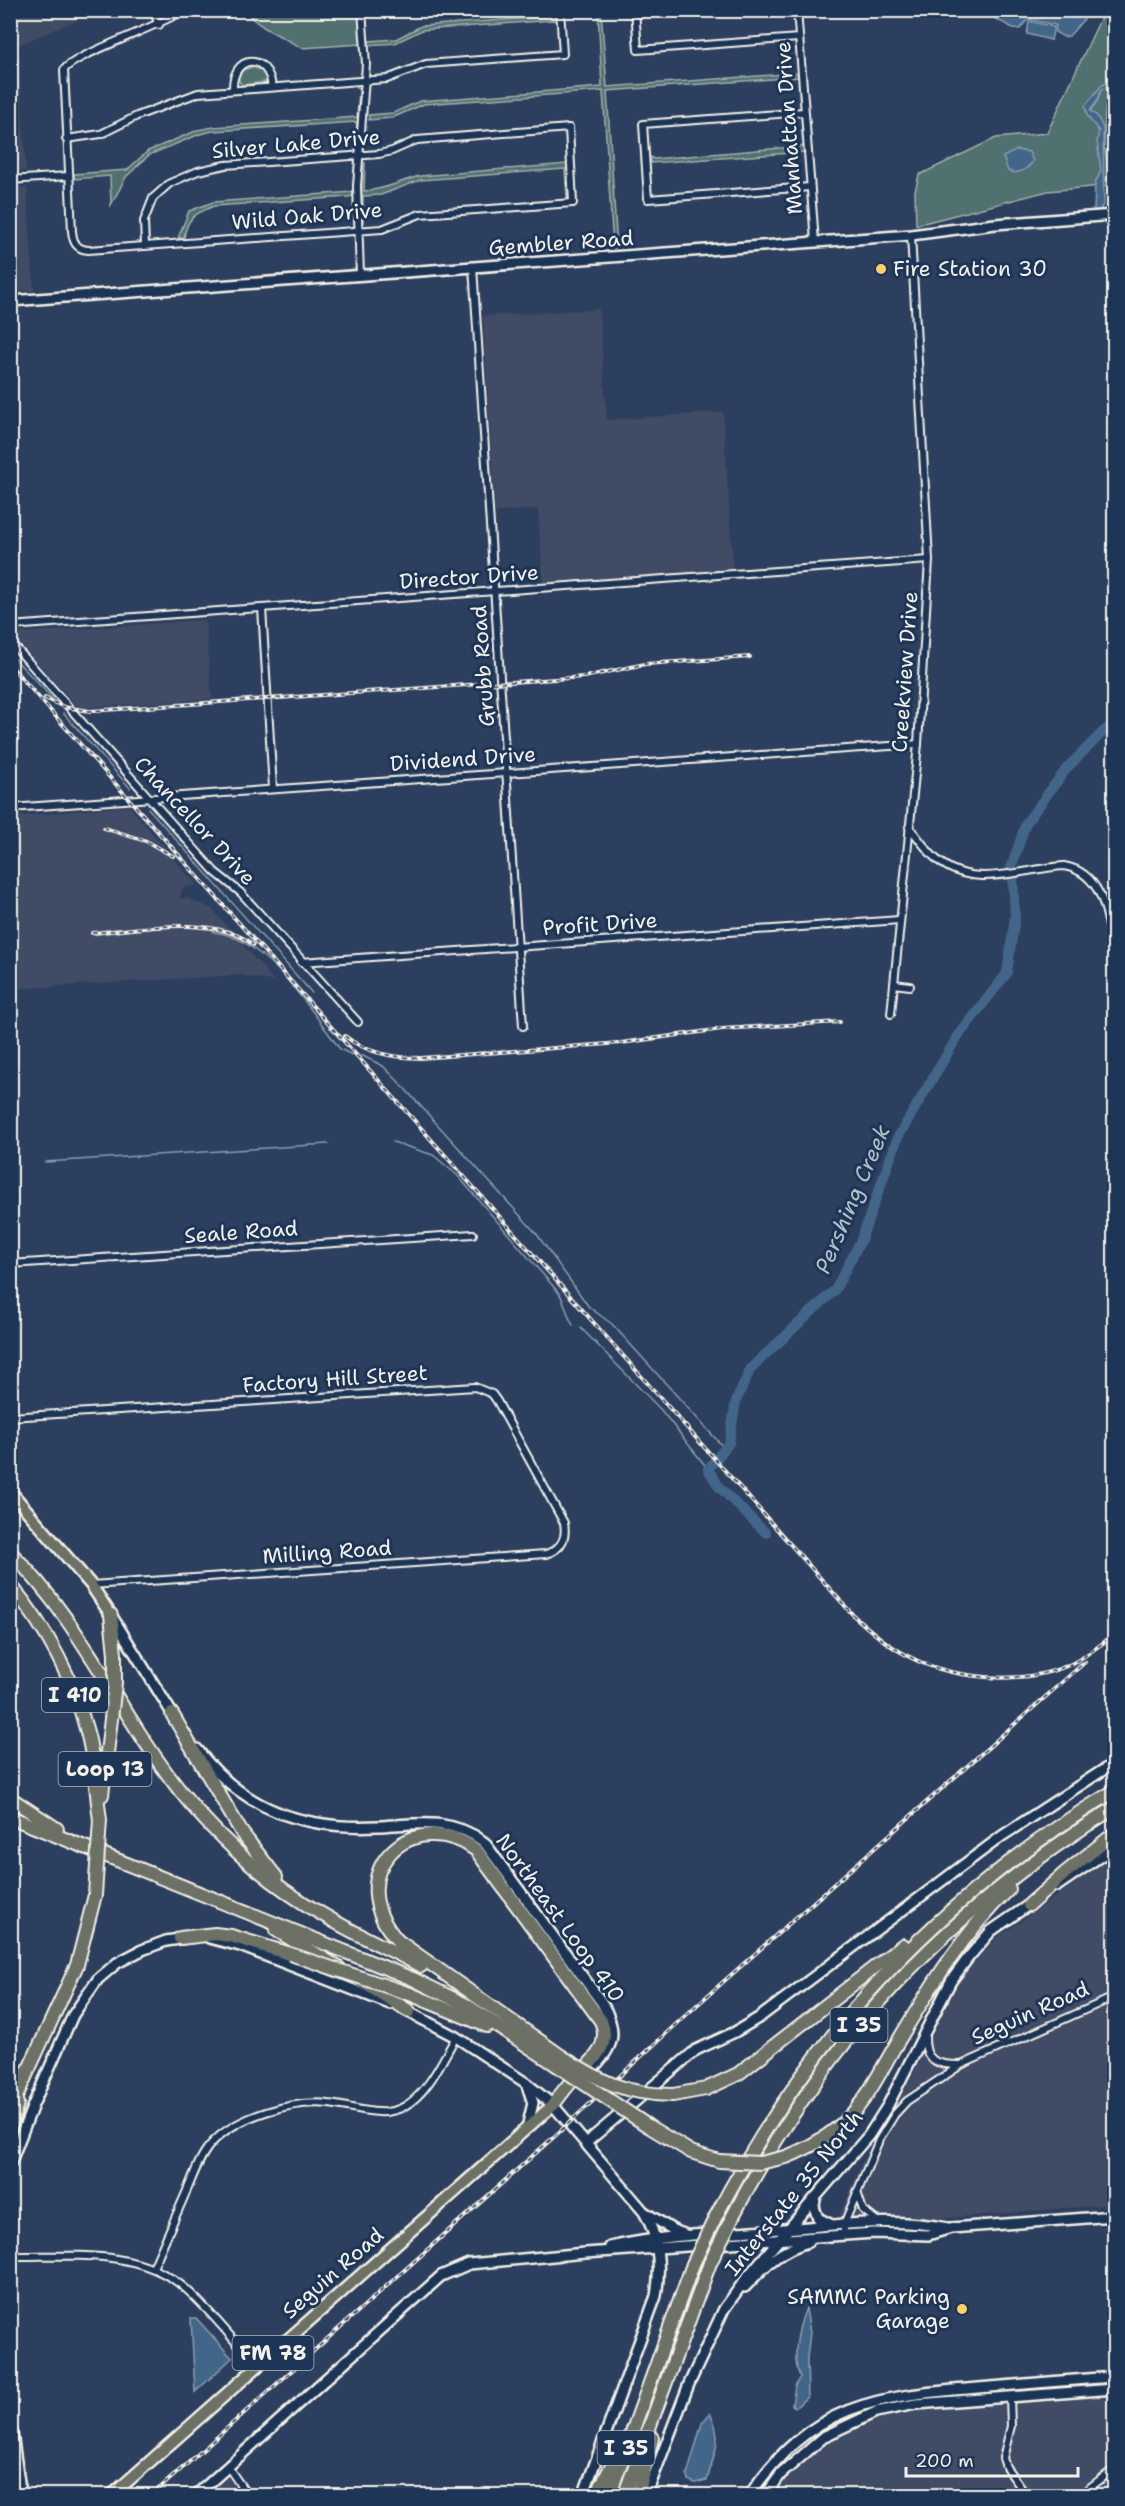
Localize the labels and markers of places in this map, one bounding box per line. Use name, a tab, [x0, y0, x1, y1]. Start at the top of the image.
place label: Fire Station 30	[893, 255, 1047, 283]
marker: Fire Station 30	[874, 262, 888, 276]
place label: SAMMC Parking Garage	[787, 2283, 950, 2335]
marker: SAMMC Parking Garage	[955, 2302, 969, 2316]

